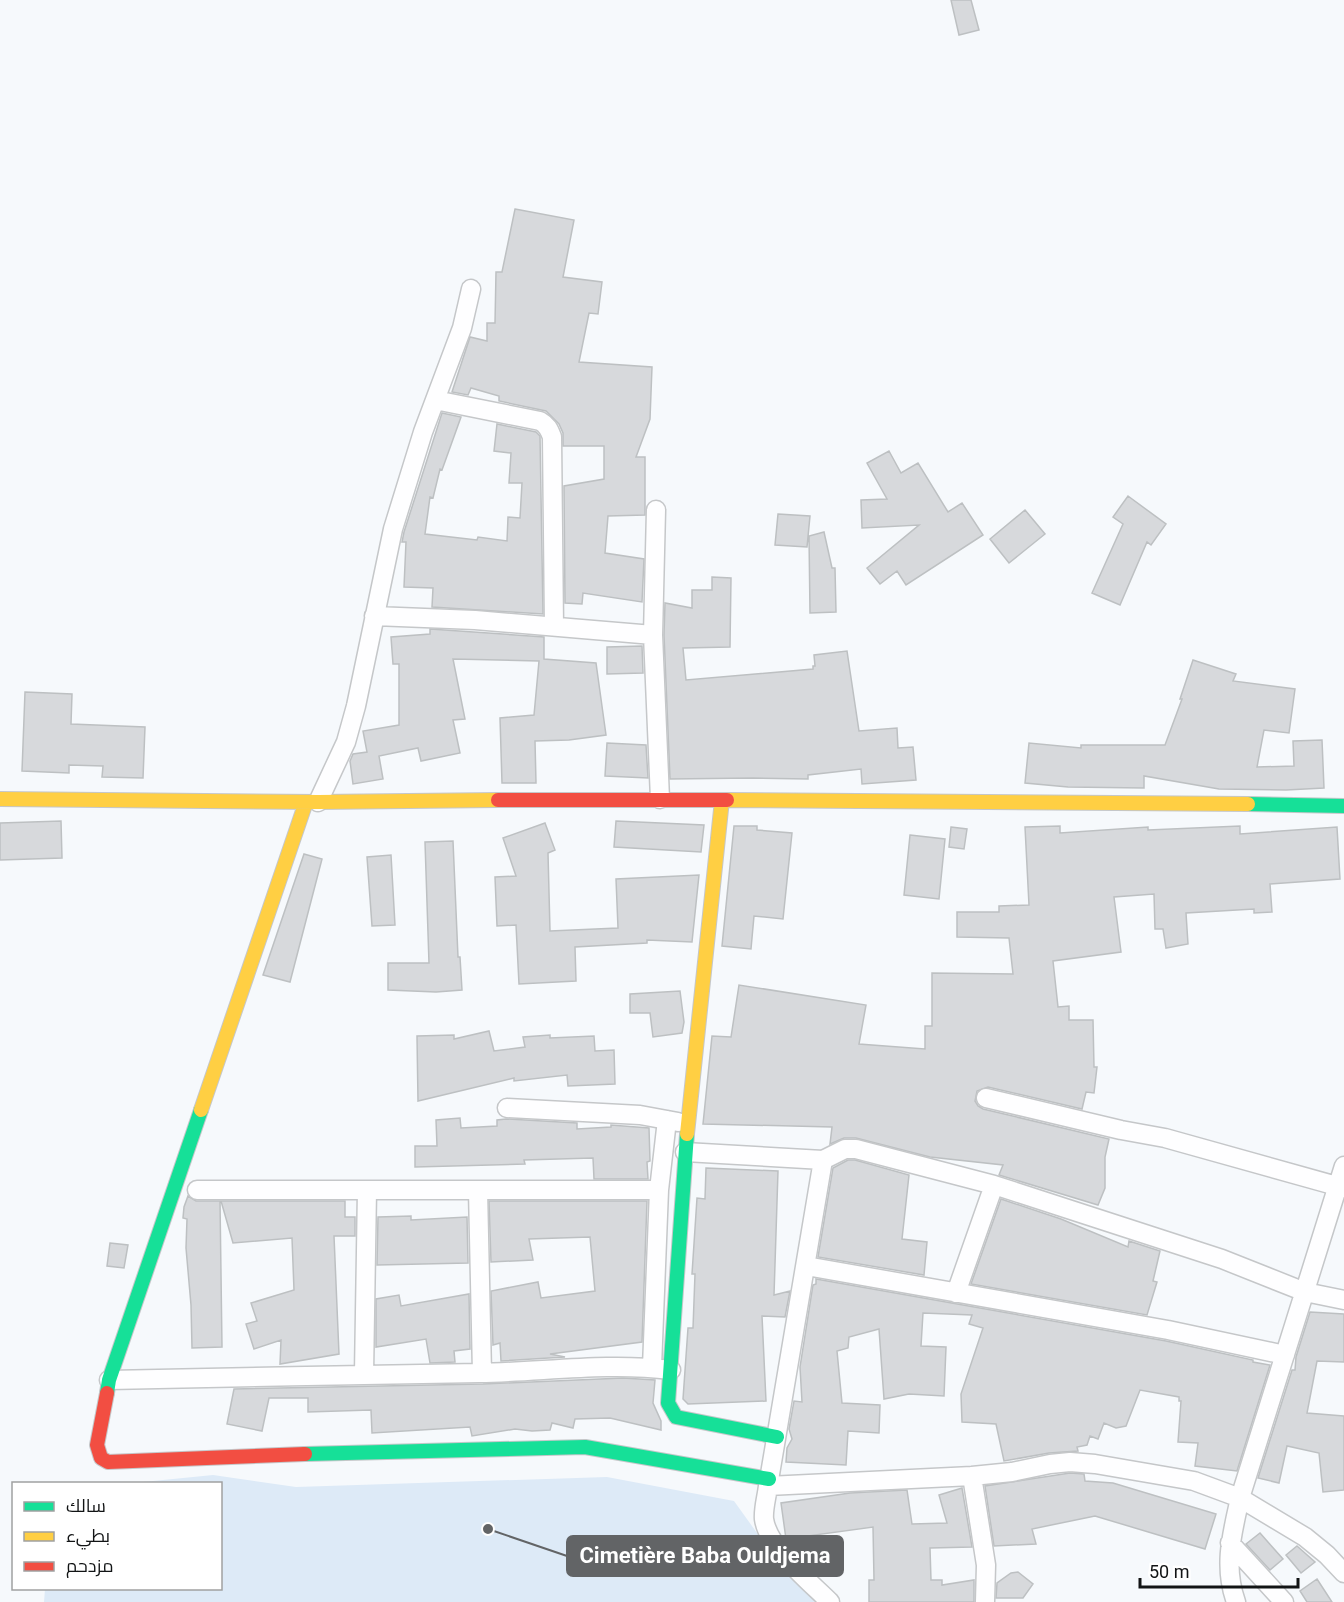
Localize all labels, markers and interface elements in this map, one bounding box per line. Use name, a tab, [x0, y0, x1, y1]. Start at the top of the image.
legend	[12, 1482, 222, 1590]
text: سالك	[66, 1495, 106, 1516]
text: بطيء	[66, 1525, 110, 1550]
callout: Cimetière Baba Ouldjema	[567, 1536, 843, 1576]
text: Cimetière Baba Ouldjema	[579, 1543, 831, 1568]
scale bar	[1140, 1551, 1298, 1589]
text: مزدحم	[66, 1555, 114, 1578]
text: 50 m	[1149, 1561, 1189, 1582]

